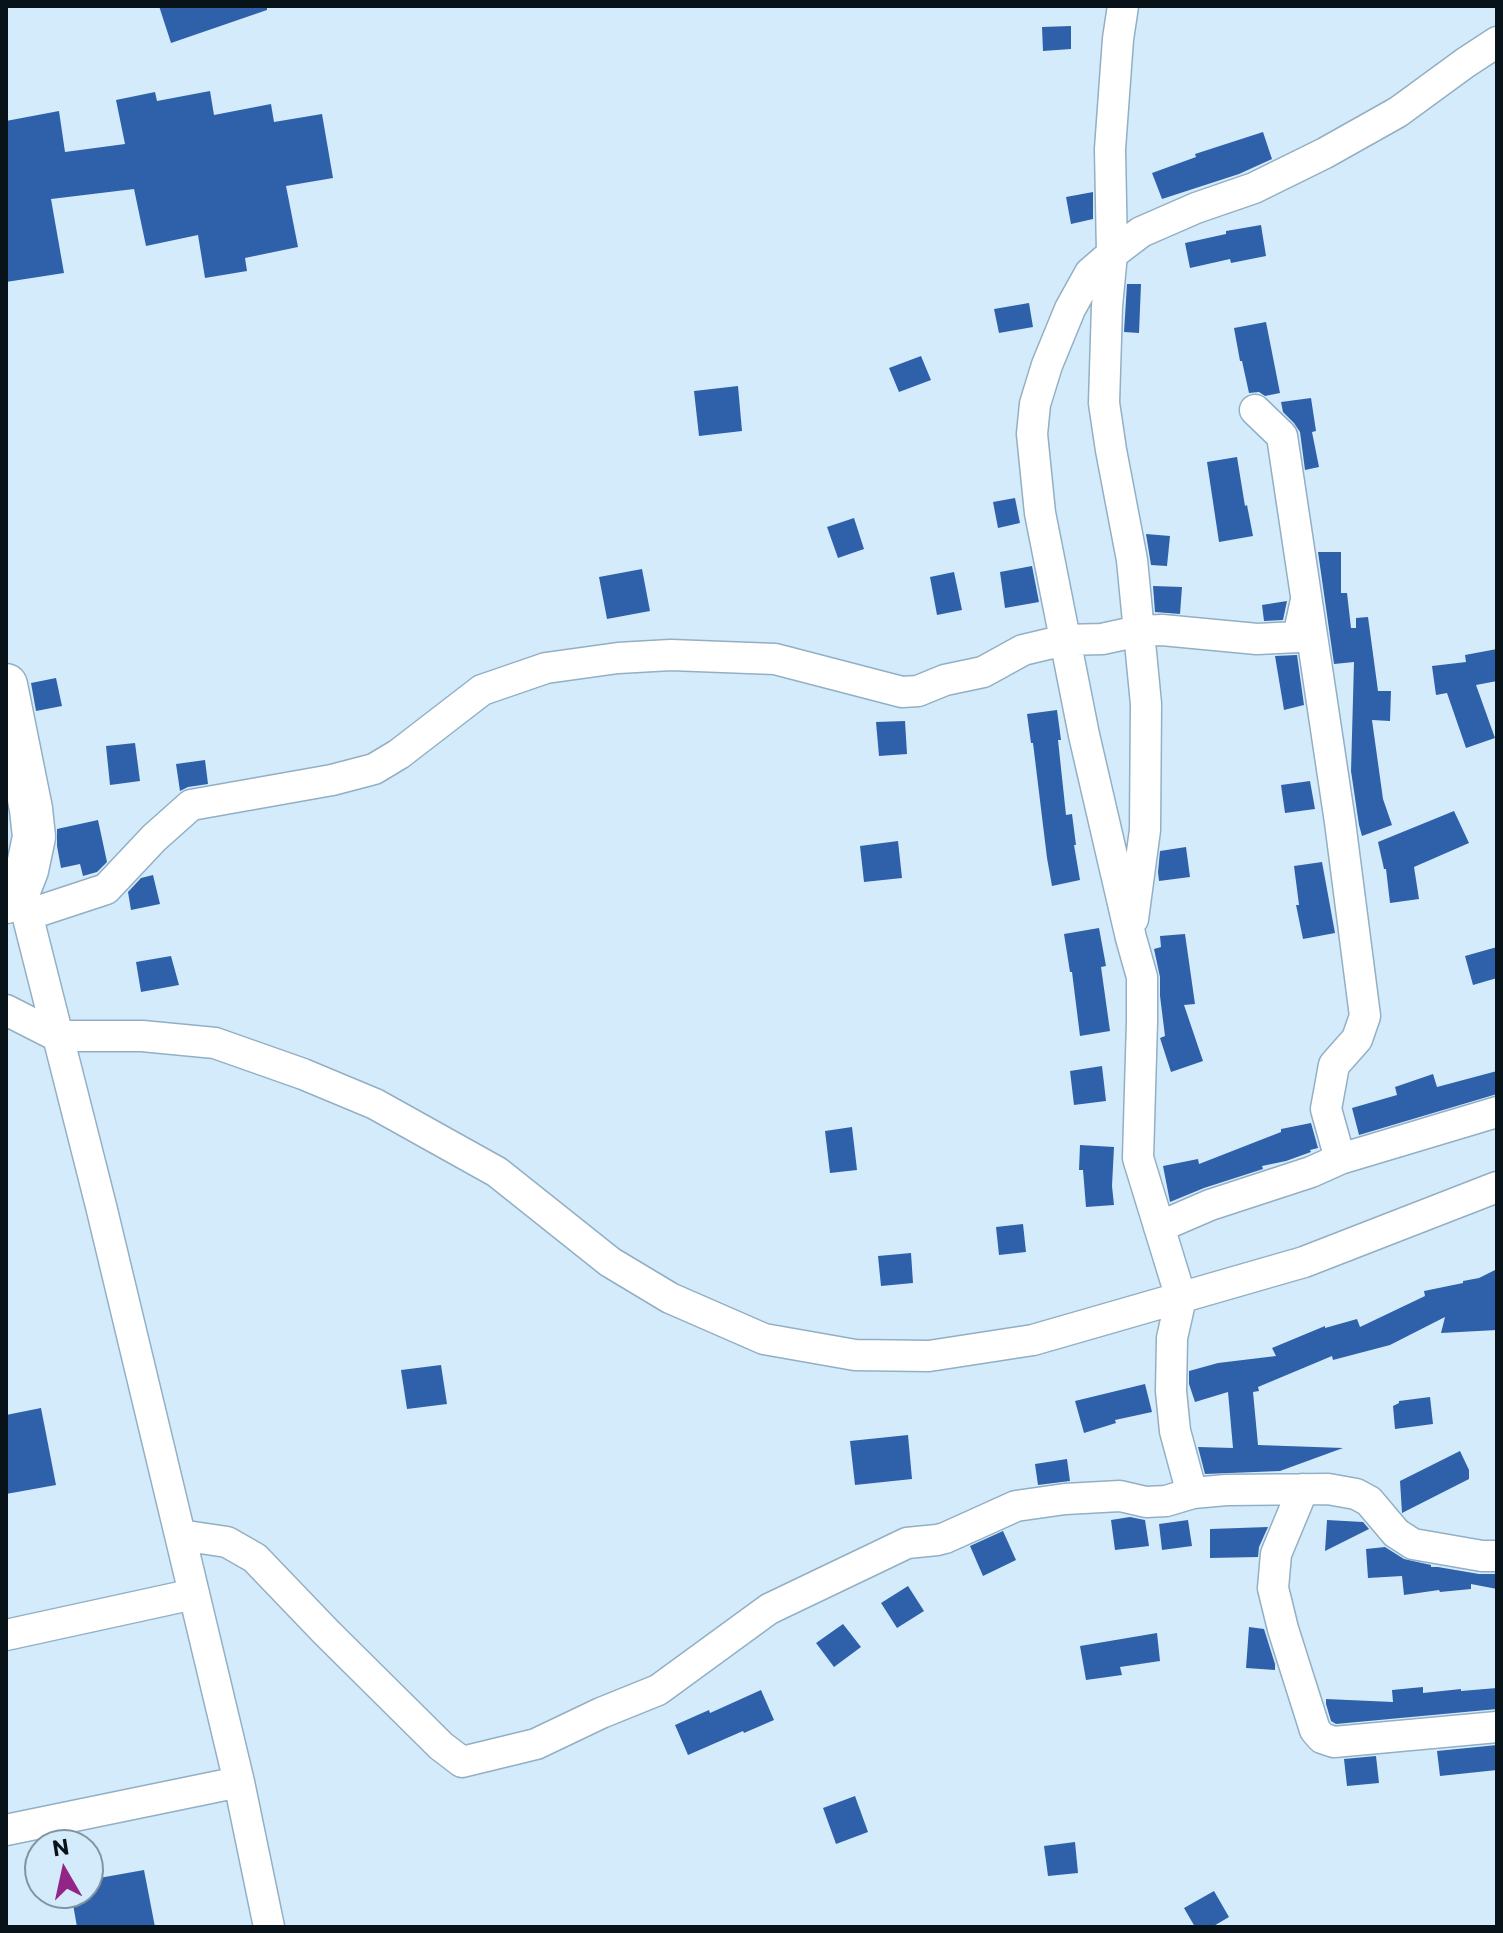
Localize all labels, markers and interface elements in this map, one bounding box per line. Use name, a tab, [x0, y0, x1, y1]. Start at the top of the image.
north arrow	[24, 1829, 104, 1909]
text: N	[50, 1832, 71, 1861]

